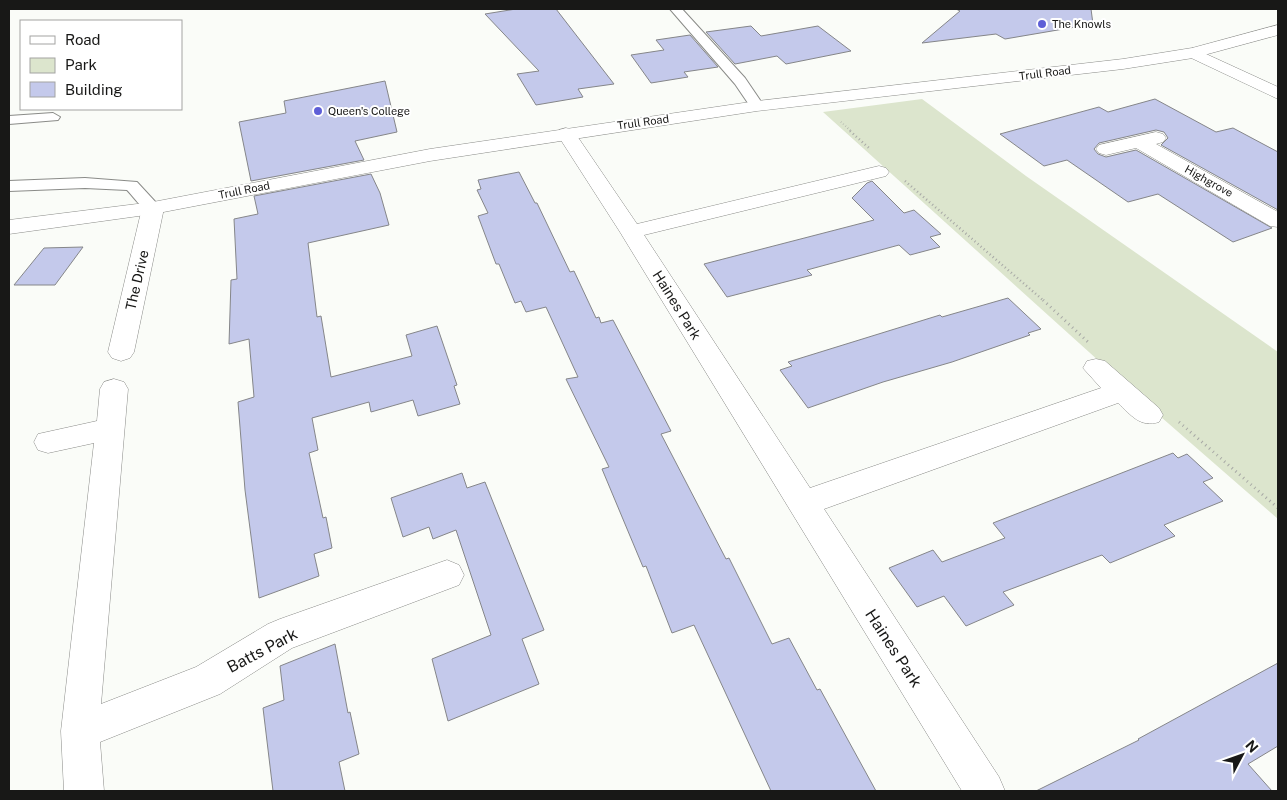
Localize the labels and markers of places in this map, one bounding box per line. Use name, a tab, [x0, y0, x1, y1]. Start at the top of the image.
marker: The Knowls	[1036, 18, 1048, 30]
place label: The Knowls	[1052, 18, 1111, 30]
marker: Queen's College	[312, 105, 324, 117]
place label: Queen's College	[328, 105, 410, 117]

